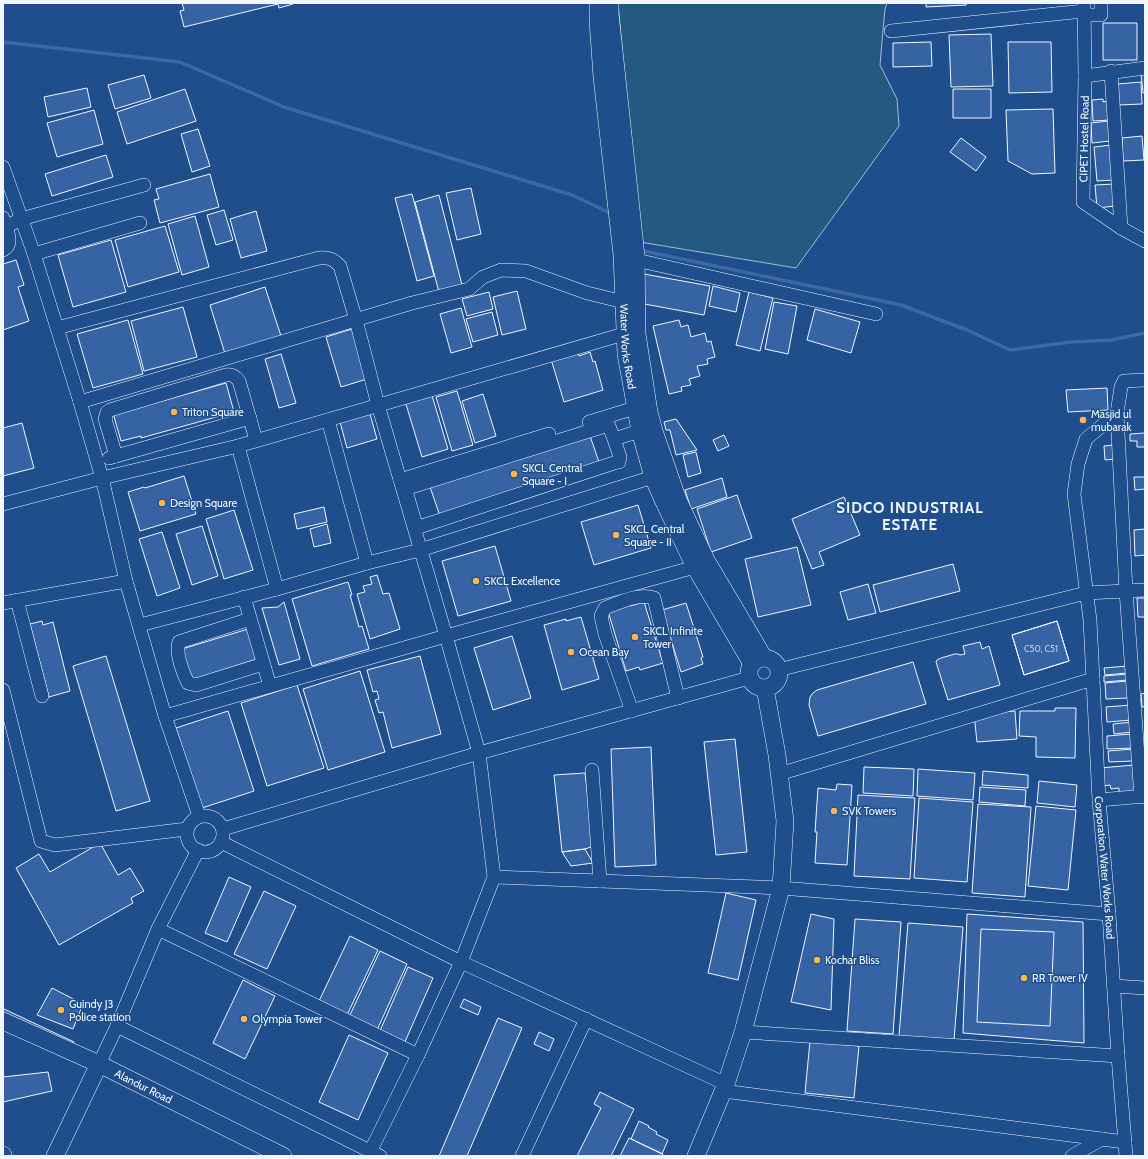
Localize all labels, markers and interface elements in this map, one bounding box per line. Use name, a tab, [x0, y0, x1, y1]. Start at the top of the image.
street label: CIPET Hostel Road	[1076, 96, 1092, 182]
street label: Water Works Road	[617, 304, 639, 390]
place label: Triton Square	[182, 405, 244, 419]
marker: Triton Square	[169, 407, 179, 417]
place label: Masjid ul mubarak	[1091, 407, 1132, 434]
marker: Masjid ul mubarak	[1078, 415, 1088, 425]
place label: SKCL Central Square - I	[522, 461, 583, 488]
marker: SKCL Central Square - I	[509, 469, 519, 479]
place label: Design Square	[170, 496, 237, 510]
marker: Design Square	[157, 498, 167, 508]
district label: SIDCO INDUSTRIAL ESTATE	[836, 499, 984, 534]
place label: SKCL Central Square - II	[624, 522, 685, 549]
marker: SKCL Central Square - II	[611, 530, 621, 540]
place label: SKCL Excellence	[484, 574, 561, 588]
marker: SKCL Excellence	[471, 576, 481, 586]
place label: SKCL Infinite Tower	[643, 624, 703, 651]
marker: SKCL Infinite Tower	[630, 632, 640, 642]
house number: C50, C51	[1024, 643, 1058, 654]
place label: Ocean Bay	[579, 645, 629, 659]
marker: Ocean Bay	[566, 647, 576, 657]
street label: Corporation Water Works Road	[1092, 796, 1118, 940]
place label: SVK Towers	[842, 804, 897, 818]
marker: SVK Towers	[829, 806, 839, 816]
place label: Kochar Bliss	[825, 953, 880, 967]
marker: Kochar Bliss	[812, 955, 822, 965]
place label: RR Tower IV	[1032, 971, 1088, 985]
marker: RR Tower IV	[1019, 973, 1029, 983]
place label: Guindy J3 Police station	[69, 997, 131, 1024]
marker: Guindy J3 Police station	[56, 1005, 66, 1015]
place label: Olympia Tower	[252, 1012, 323, 1026]
marker: Olympia Tower	[239, 1014, 249, 1024]
street label: Alandur Road	[112, 1066, 175, 1107]

